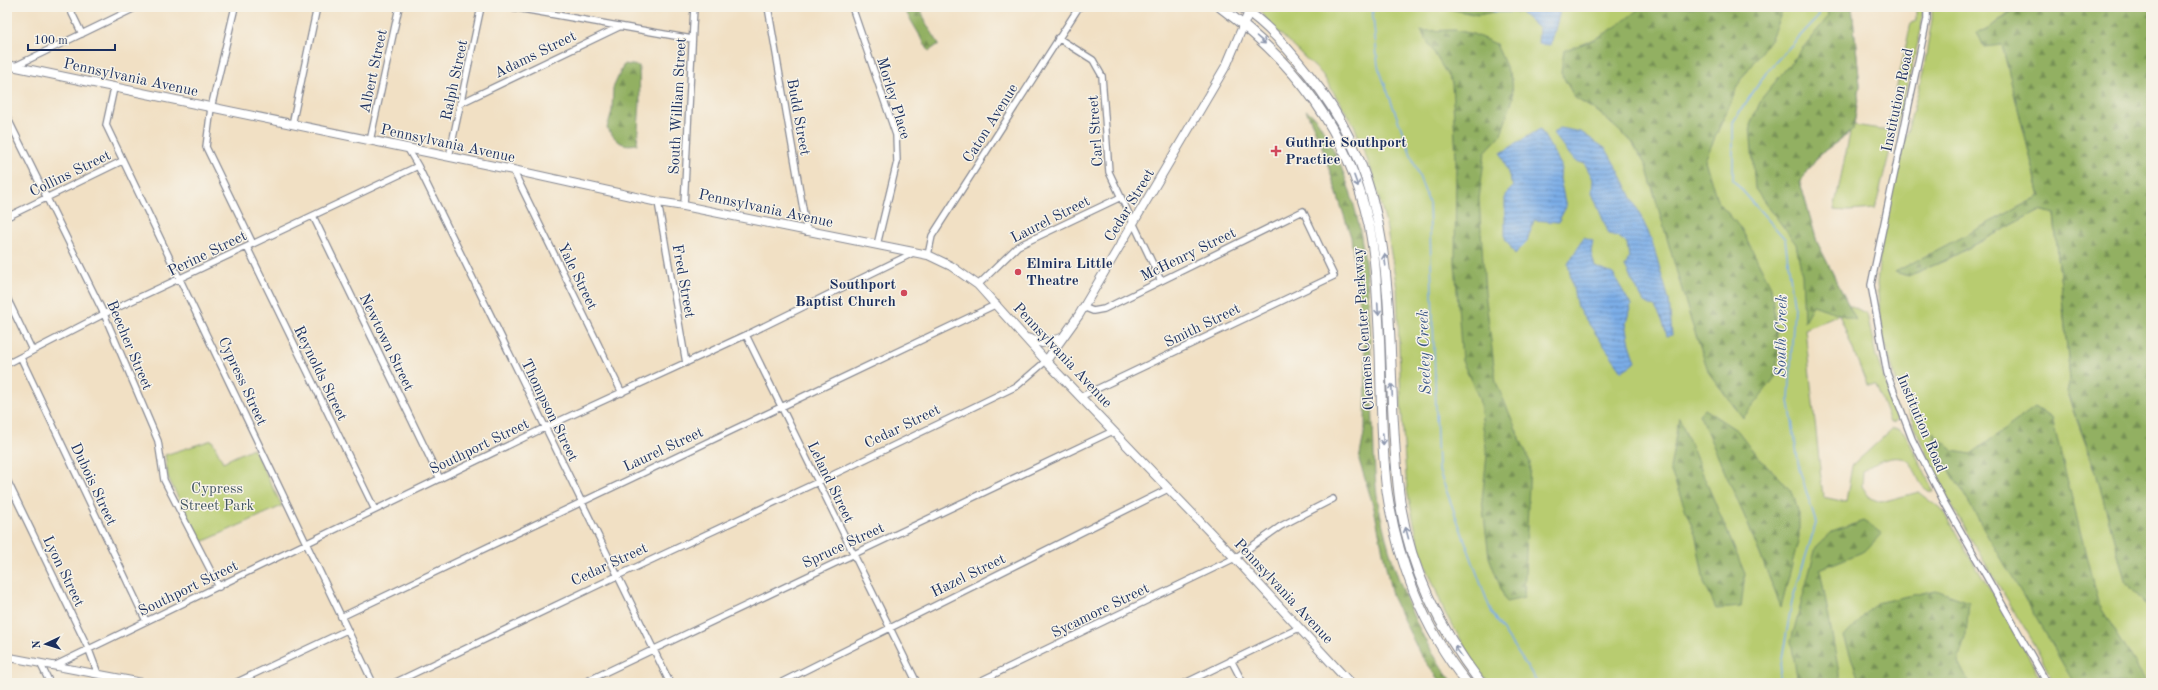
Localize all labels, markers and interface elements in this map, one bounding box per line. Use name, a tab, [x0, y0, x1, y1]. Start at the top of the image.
scale bar	[28, 26, 115, 52]
street label: Albert Street	[358, 28, 391, 115]
street label: Adams Street	[492, 29, 579, 82]
text: 100 m	[34, 35, 68, 47]
one-way arrow	[1256, 35, 1267, 44]
street label: South William Street	[667, 37, 690, 175]
street label: Ralph Street	[440, 39, 471, 122]
street label: Institution Road	[1880, 47, 1917, 153]
street label: Morley Place	[873, 56, 912, 141]
street label: Pennsylvania Avenue	[62, 57, 199, 100]
street label: Budd Street	[783, 78, 812, 157]
street label: Caton Avenue	[961, 82, 1022, 166]
street label: Carl Street	[1087, 95, 1106, 167]
street label: Pennsylvania Avenue	[379, 123, 516, 166]
place label: Guthrie Southport Practice	[1285, 136, 1407, 168]
marker: Guthrie Southport Practice	[1270, 145, 1282, 157]
street label: Collins Street	[28, 148, 114, 200]
street label: Cedar Street	[1103, 167, 1158, 245]
one-way arrow	[1353, 175, 1361, 187]
street label: Pennsylvania Avenue	[697, 188, 834, 231]
street label: Laurel Street	[1009, 194, 1093, 247]
street label: McHenry Street	[1139, 226, 1239, 285]
street label: Perine Street	[166, 229, 249, 280]
street label: Yale Street	[554, 241, 599, 312]
street label: Fred Street	[669, 243, 696, 319]
street label: Clemens Center Parkway	[1351, 247, 1378, 411]
one-way arrow	[1382, 254, 1389, 267]
place label: Elmira Little Theatre	[1026, 257, 1113, 289]
marker: Elmira Little Theatre	[1013, 267, 1023, 277]
place label: Southport Baptist Church	[795, 278, 897, 310]
marker: Southport Baptist Church	[899, 288, 909, 298]
street label: Newtown Street	[356, 292, 416, 394]
water label: South Creek	[1773, 294, 1791, 378]
street label: Beecher Street	[103, 299, 154, 393]
street label: Pennsylvania Avenue	[1010, 301, 1114, 411]
street label: Smith Street	[1162, 301, 1243, 351]
one-way arrow	[1374, 302, 1381, 315]
water label: Seeley Creek	[1416, 309, 1434, 395]
street label: Reynolds Street	[290, 324, 349, 423]
street label: Cypress Street	[215, 335, 269, 428]
street label: Thompson Street	[517, 357, 580, 464]
street label: Institution Road	[1893, 372, 1948, 475]
one-way arrow	[1388, 384, 1396, 397]
street label: Cedar Street	[862, 403, 943, 452]
street label: Southport Street	[428, 417, 532, 478]
street label: Laurel Street	[621, 425, 706, 475]
one-way arrow	[1380, 432, 1387, 445]
street label: Leland Street	[804, 440, 856, 526]
street label: Dubois Street	[67, 441, 118, 528]
park label: Cypress Street Park	[180, 482, 255, 514]
street label: Spruce Street	[800, 521, 887, 572]
one-way arrow	[1402, 526, 1410, 539]
street label: Lyon Street	[39, 534, 86, 609]
street label: Pennsylvania Avenue	[1231, 537, 1335, 647]
street label: Cedar Street	[569, 541, 650, 590]
street label: Hazel Street	[929, 552, 1008, 601]
street label: Southport Street	[137, 559, 241, 620]
street label: Sycamore Street	[1049, 581, 1152, 642]
north arrow	[26, 624, 66, 664]
text: N	[32, 639, 43, 649]
one-way arrow	[1454, 646, 1462, 657]

